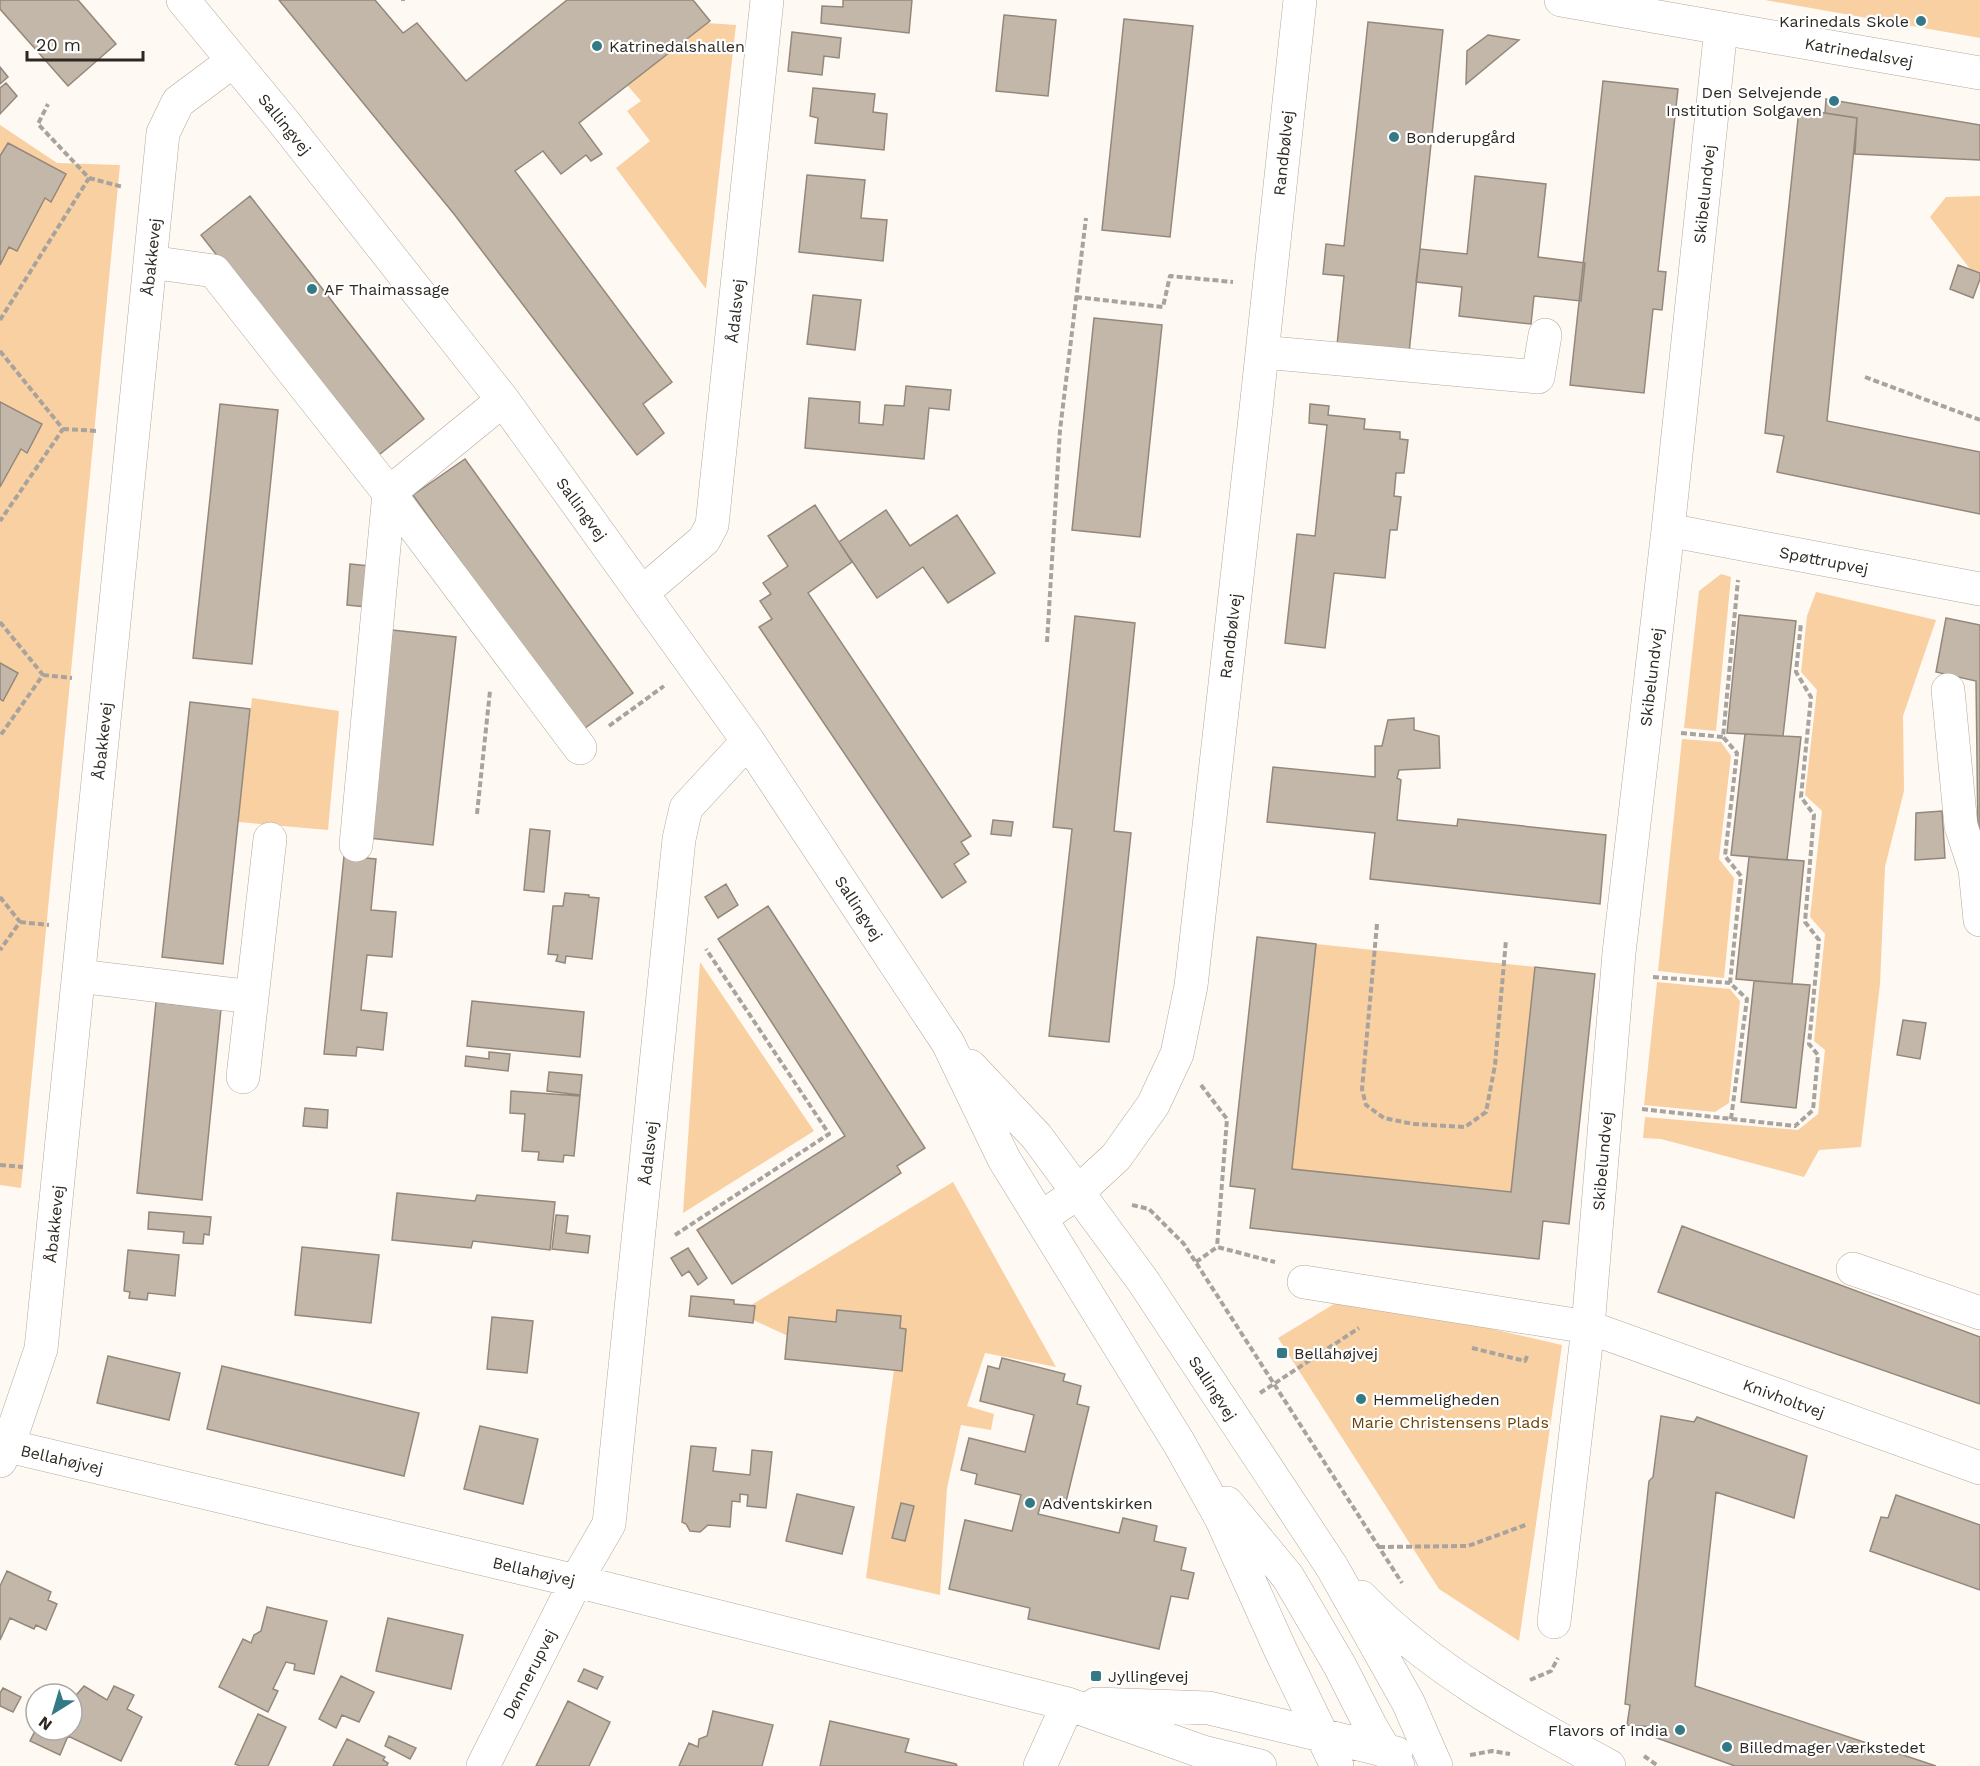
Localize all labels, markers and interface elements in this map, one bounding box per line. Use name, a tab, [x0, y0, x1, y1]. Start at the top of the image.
place label: Karinedals Skole	[1779, 12, 1909, 31]
marker: Karinedals Skole	[1914, 14, 1928, 28]
scale bar	[27, 24, 142, 62]
text: 20 m	[36, 34, 81, 55]
street label: Katrinedalsvej	[1803, 34, 1915, 71]
place label: Katrinedalshallen	[609, 37, 745, 56]
marker: Katrinedalshallen	[590, 39, 604, 53]
place label: Den Selvejende Institution Solgaven	[1666, 83, 1822, 120]
street label: Sallingvej	[254, 90, 315, 159]
marker: Den Selvejende Institution Solgaven	[1827, 94, 1841, 108]
street label: Randbølvej	[1270, 109, 1297, 197]
place label: Bonderupgård	[1406, 128, 1516, 147]
marker: Bonderupgård	[1387, 130, 1401, 144]
street label: Skibelundvej	[1690, 144, 1719, 244]
street label: Åbakkevej	[138, 217, 165, 297]
street label: Ådalsvej	[723, 278, 748, 344]
place label: AF Thaimassage	[324, 280, 450, 299]
marker: AF Thaimassage	[305, 282, 319, 296]
street label: Sallingvej	[552, 474, 611, 545]
street label: Spøttrupvej	[1778, 543, 1870, 578]
street label: Randbølvej	[1216, 592, 1245, 680]
street label: Skibelundvej	[1636, 627, 1667, 728]
street label: Åbakkevej	[89, 701, 116, 781]
street label: Sallingvej	[831, 872, 887, 944]
street label: Skibelundvej	[1589, 1111, 1616, 1211]
street label: Ådalsvej	[636, 1120, 661, 1186]
street label: Åbakkevej	[41, 1184, 68, 1264]
place label: Bellahøjvej	[1294, 1344, 1378, 1363]
marker: Bellahøjvej	[1275, 1346, 1289, 1360]
street label: Sallingvej	[1185, 1352, 1241, 1424]
street label: Knivholtvej	[1740, 1375, 1827, 1422]
place label: Hemmeligheden	[1373, 1390, 1500, 1409]
marker: Hemmeligheden	[1354, 1392, 1368, 1406]
park label: Marie Christensens Plads	[1351, 1413, 1549, 1432]
street label: Bellahøjvej	[19, 1441, 105, 1478]
place label: Adventskirken	[1042, 1494, 1153, 1513]
marker: Adventskirken	[1023, 1496, 1037, 1510]
street label: Bellahøjvej	[491, 1553, 577, 1590]
street label: Dønnerupvej	[499, 1626, 560, 1722]
place label: Jyllingevej	[1108, 1667, 1189, 1686]
marker: Jyllingevej	[1089, 1669, 1103, 1683]
north arrow	[24, 1682, 84, 1742]
text: N	[35, 1712, 56, 1735]
place label: Flavors of India	[1548, 1721, 1668, 1740]
marker: Flavors of India	[1673, 1723, 1687, 1737]
place label: Billedmager Værkstedet	[1739, 1738, 1925, 1757]
marker: Billedmager Værkstedet	[1720, 1740, 1734, 1754]

